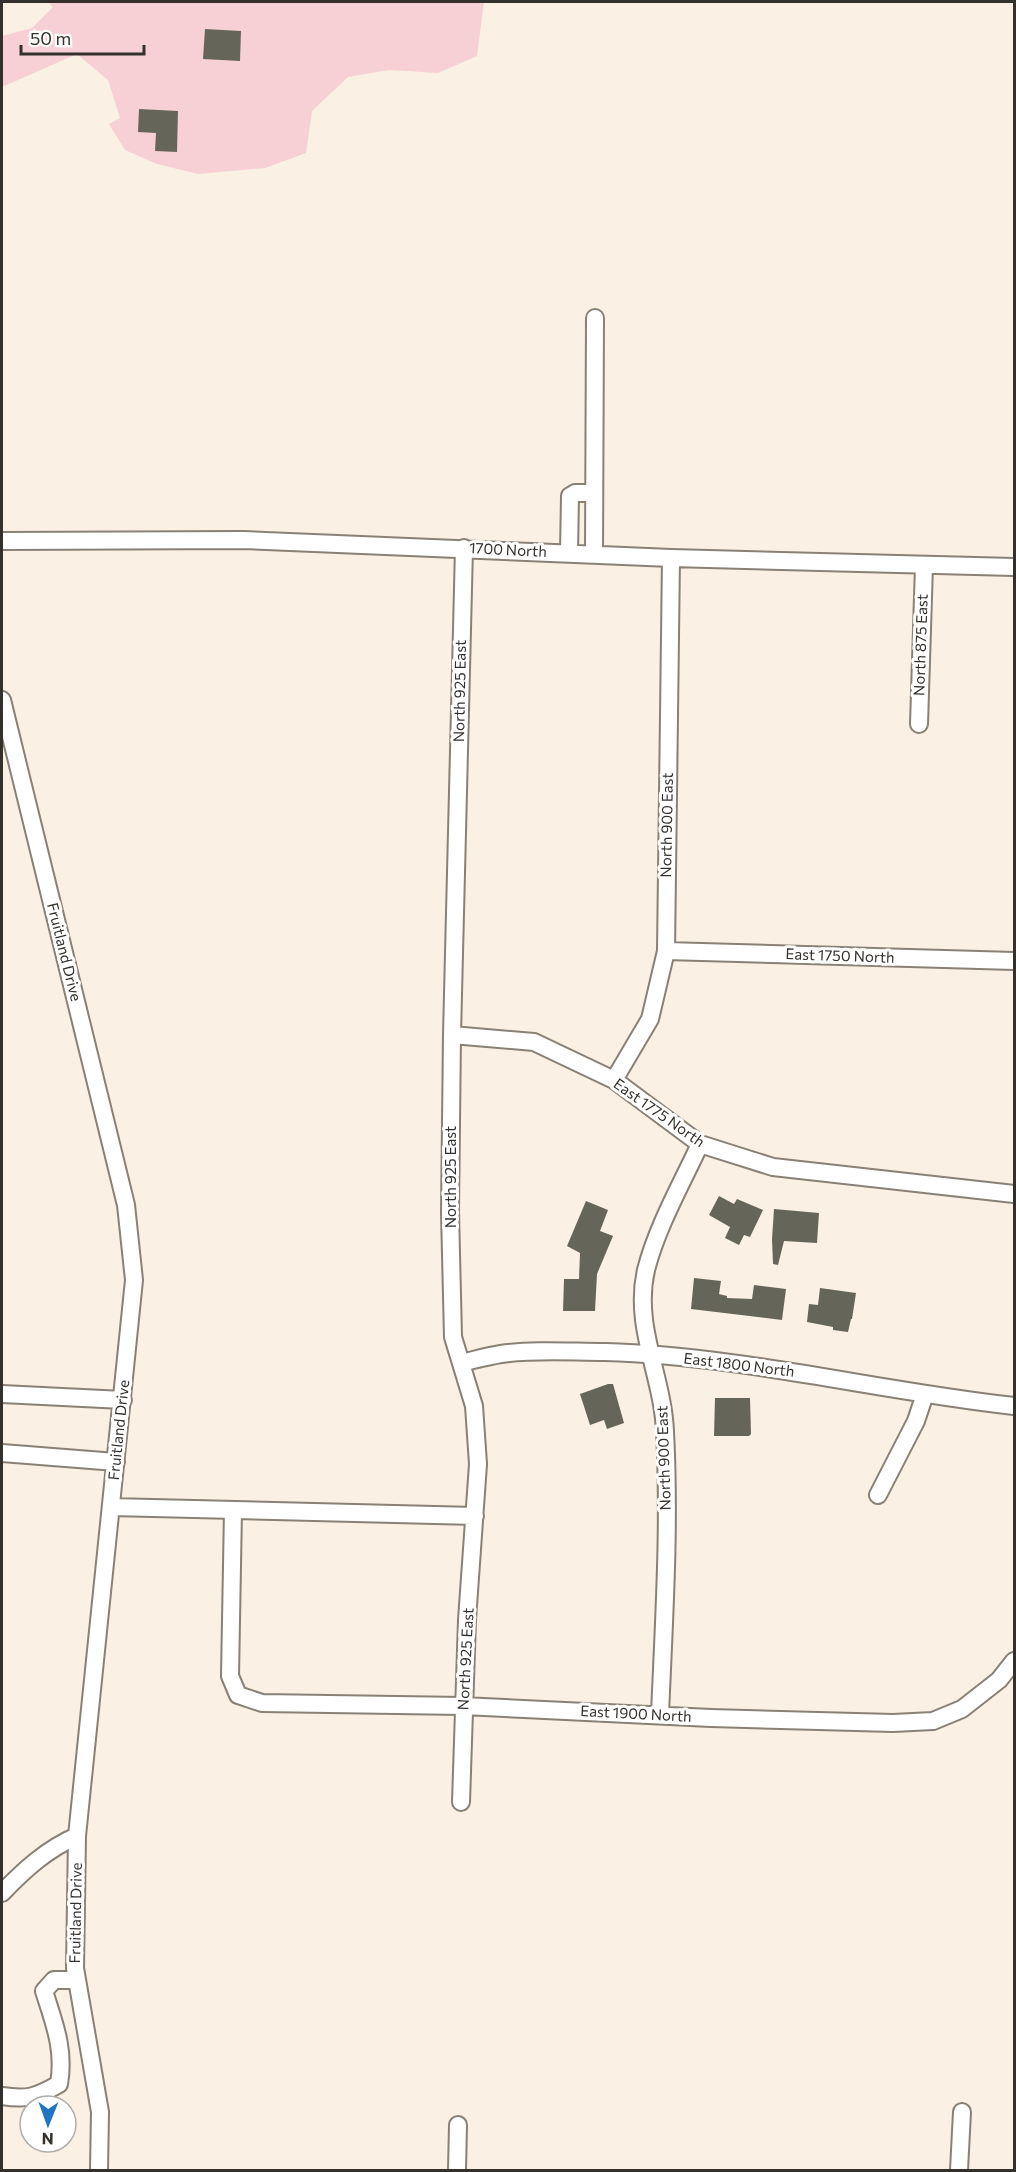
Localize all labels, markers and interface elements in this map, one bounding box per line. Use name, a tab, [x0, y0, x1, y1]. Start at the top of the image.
scale bar	[21, 18, 144, 56]
text: 50 m	[30, 27, 71, 49]
street label: 1700 North	[469, 538, 547, 560]
street label: North 875 East	[909, 594, 931, 696]
street label: North 925 East	[449, 640, 469, 742]
street label: North 900 East	[656, 772, 676, 878]
street label: Fruitland Drive	[44, 901, 86, 1003]
street label: East 1750 North	[785, 944, 895, 966]
street label: East 1775 North	[610, 1074, 709, 1150]
street label: North 925 East	[441, 1126, 459, 1228]
street label: East 1800 North	[683, 1348, 796, 1380]
street label: Fruitland Drive	[104, 1379, 132, 1481]
street label: North 900 East	[652, 1405, 674, 1511]
street label: North 925 East	[453, 1607, 477, 1711]
street label: East 1900 North	[580, 1701, 692, 1725]
street label: Fruitland Drive	[65, 1862, 85, 1964]
north arrow	[18, 2094, 78, 2154]
text: N	[42, 2130, 54, 2149]

